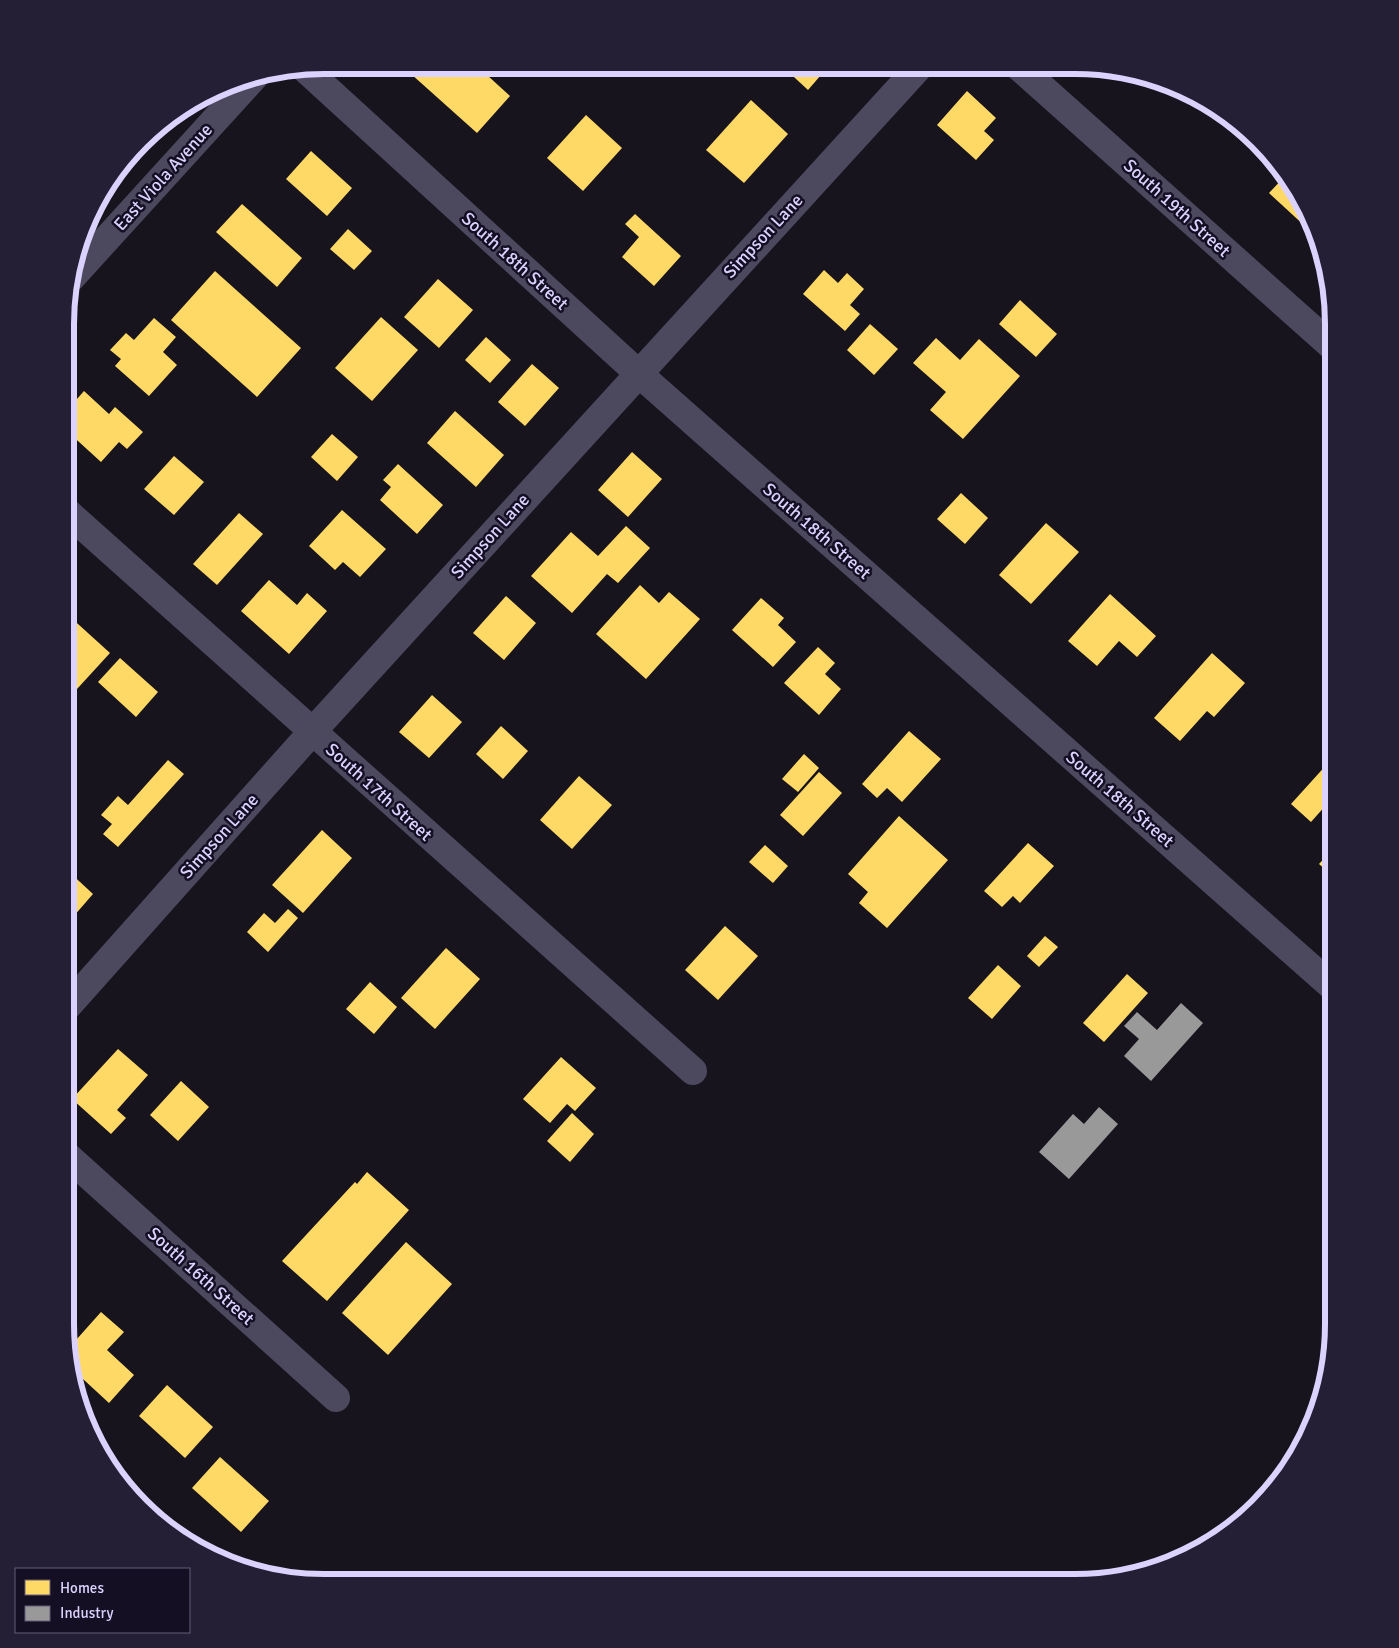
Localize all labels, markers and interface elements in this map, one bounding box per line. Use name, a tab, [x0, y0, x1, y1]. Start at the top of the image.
street label: East Viola Avenue	[109, 119, 217, 235]
street label: South 19th Street	[1119, 154, 1235, 262]
street label: Simpson Lane	[718, 189, 808, 283]
street label: South 18th Street	[457, 207, 573, 315]
street label: South 18th Street	[759, 478, 875, 584]
street label: Simpson Lane	[446, 489, 534, 583]
street label: South 17th Street	[321, 738, 437, 846]
street label: South 18th Street	[1062, 746, 1178, 852]
street label: Simpson Lane	[175, 789, 263, 883]
street label: South 16th Street	[143, 1222, 259, 1330]
legend	[15, 1568, 190, 1633]
text: Homes	[60, 1579, 104, 1597]
text: Industry	[60, 1604, 113, 1622]

